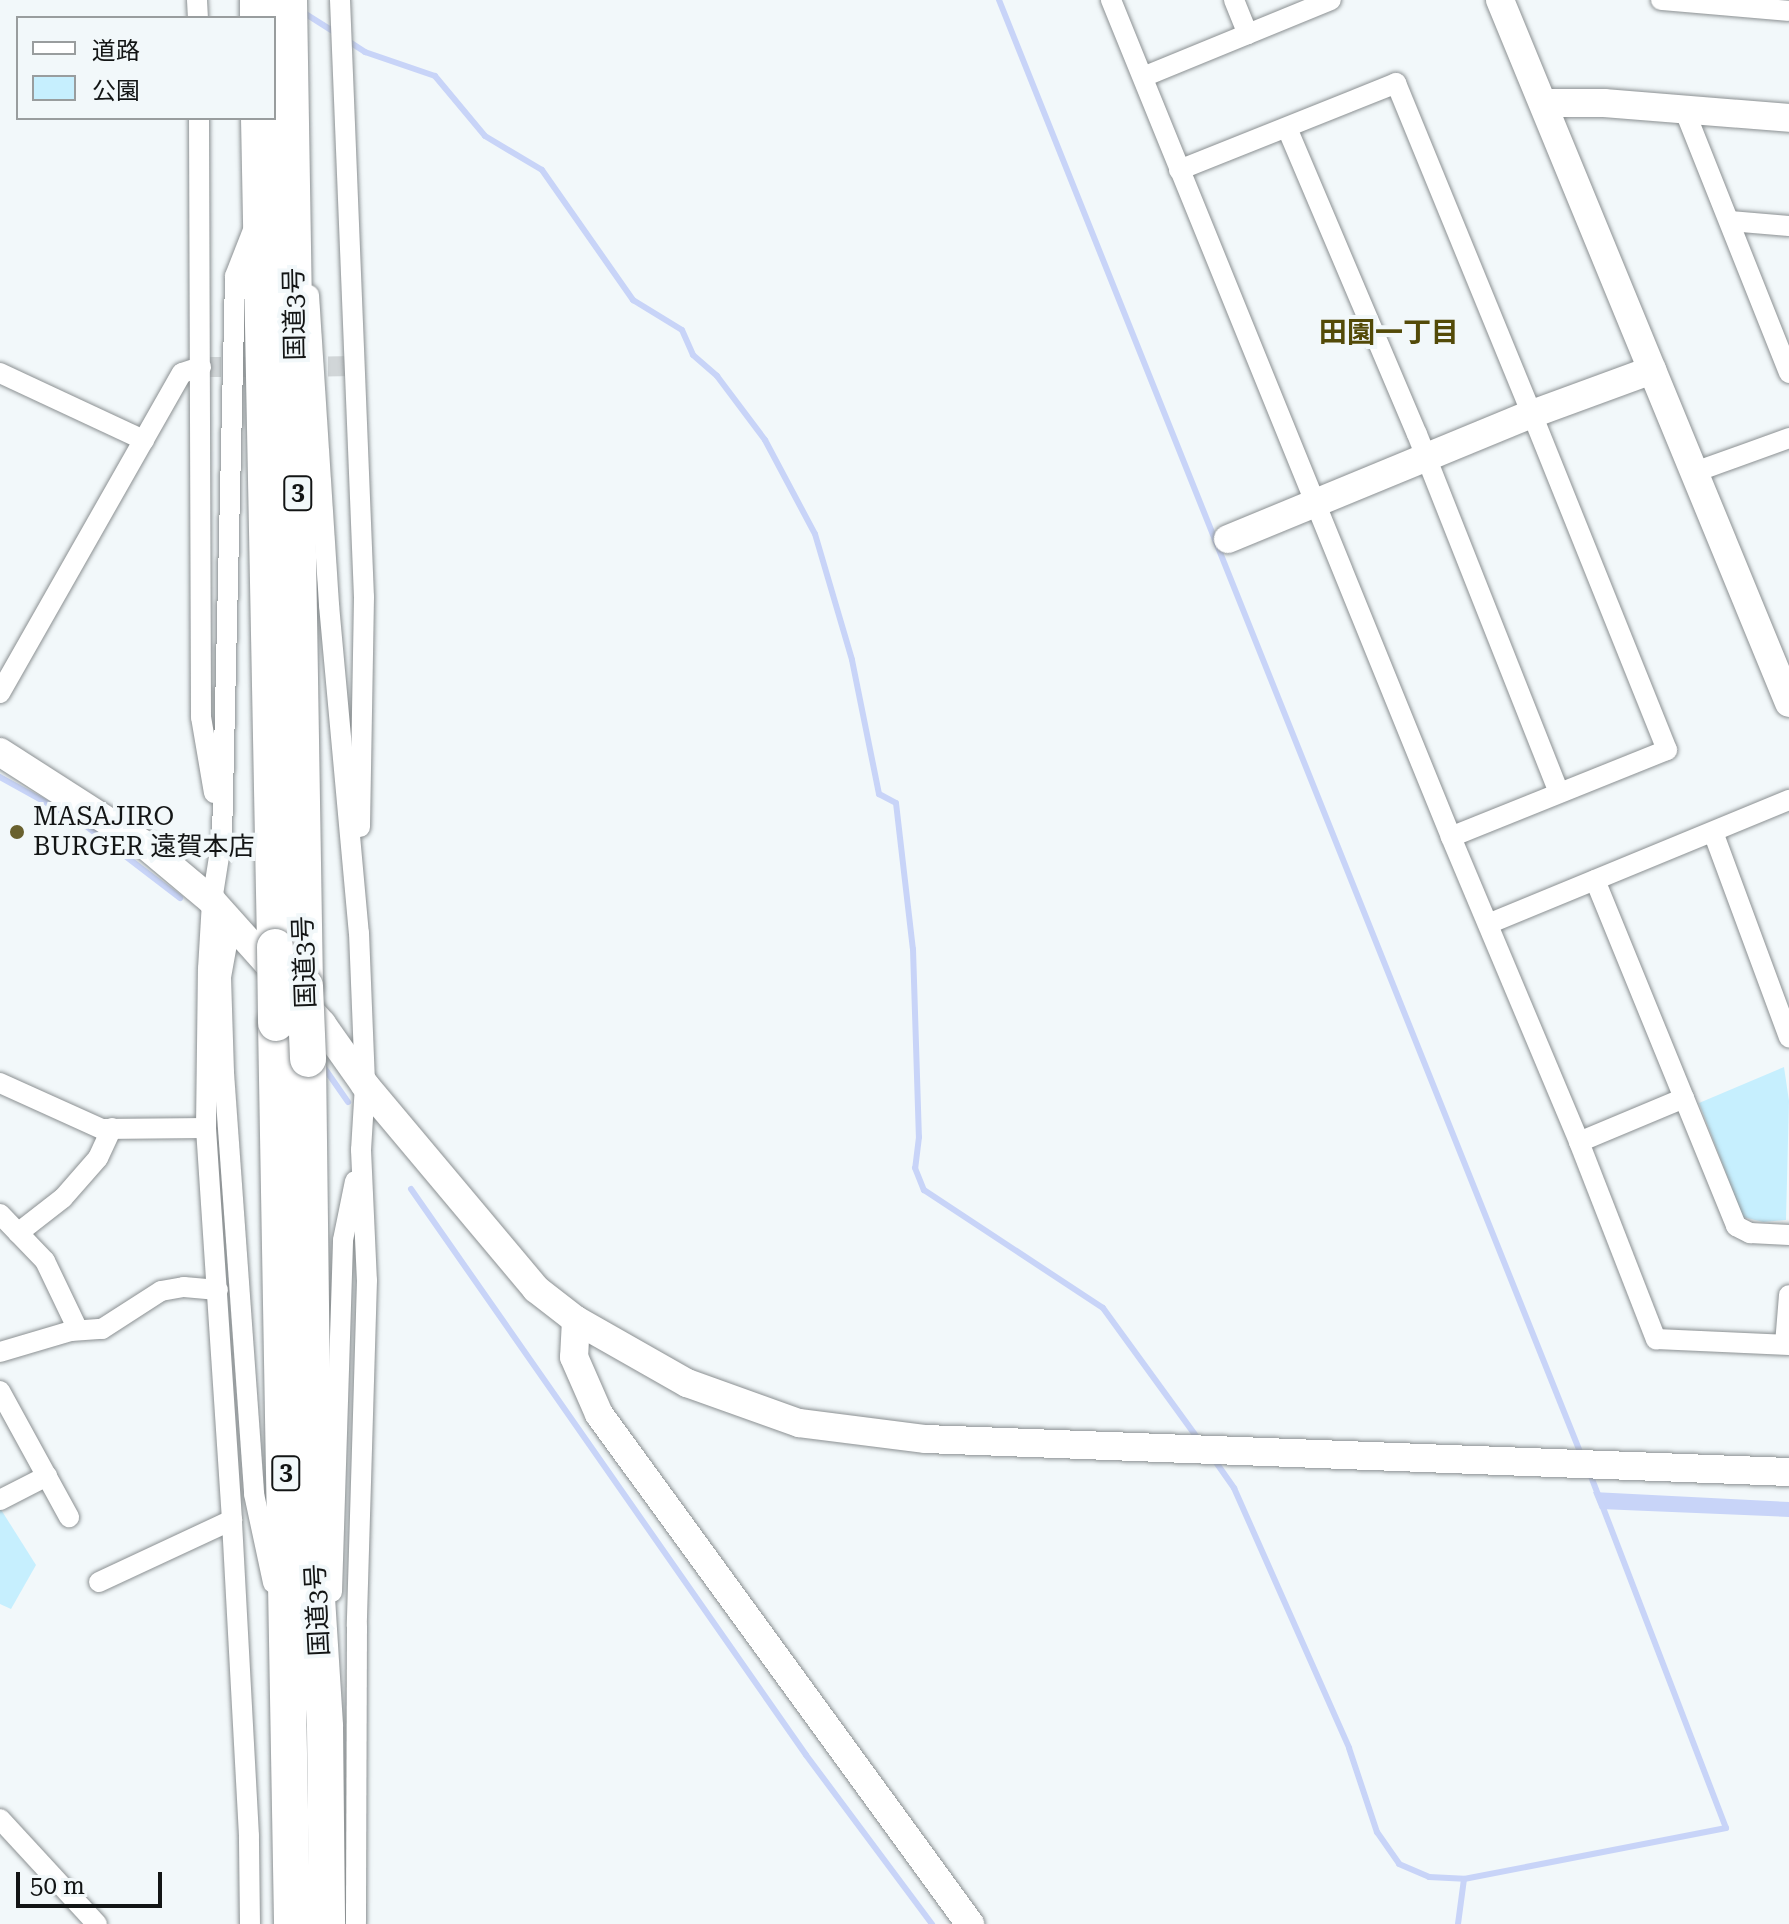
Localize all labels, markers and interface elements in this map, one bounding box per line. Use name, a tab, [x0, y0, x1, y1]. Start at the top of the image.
legend	[16, 16, 276, 120]
text: 道路	[92, 37, 140, 65]
text: 公園	[92, 77, 140, 105]
street label: 国道3号	[279, 267, 311, 361]
district label: 田園一丁目	[1319, 316, 1459, 350]
road number: 3	[282, 473, 314, 513]
place label: MASAJIRO BURGER 遠賀本店	[33, 801, 254, 862]
marker: MASAJIRO BURGER 遠賀本店	[8, 823, 26, 841]
street label: 国道3号	[288, 915, 322, 1009]
road number: 3	[270, 1453, 302, 1493]
street label: 国道3号	[300, 1563, 336, 1657]
scale bar	[20, 1856, 166, 1906]
text: 50 m	[30, 1872, 85, 1900]

